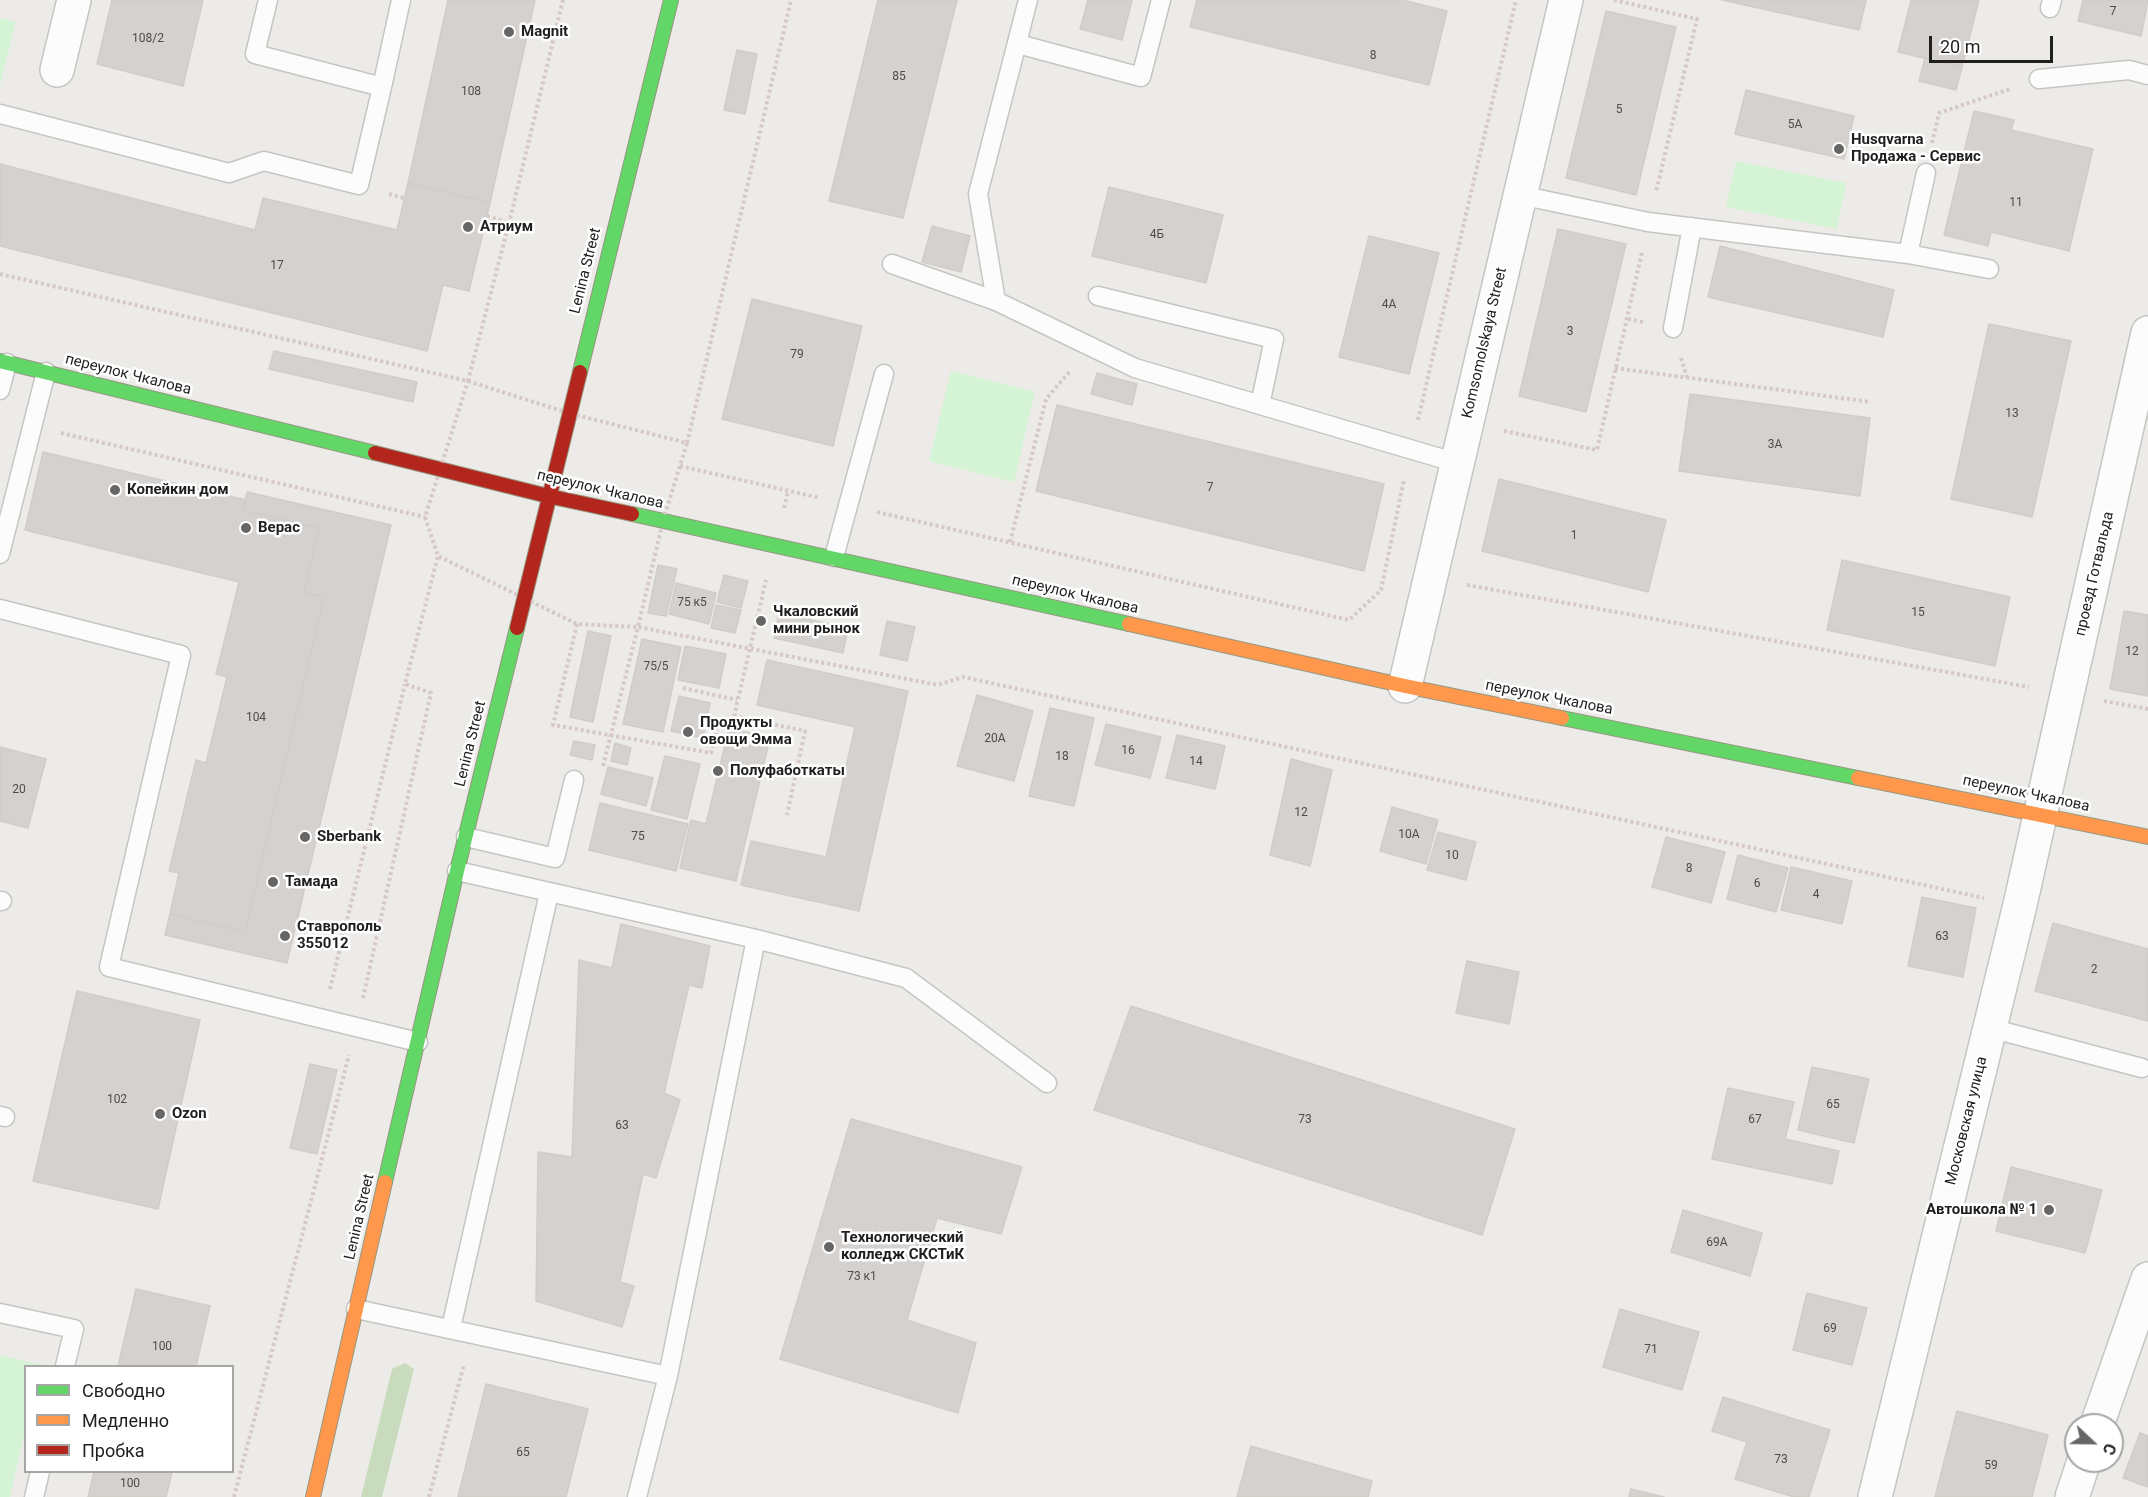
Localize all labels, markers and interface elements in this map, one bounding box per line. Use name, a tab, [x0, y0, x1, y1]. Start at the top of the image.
house number: 7	[2110, 5, 2116, 19]
place label: Magnit	[521, 23, 568, 41]
scale bar	[1932, 24, 2056, 62]
marker: Magnit	[502, 25, 516, 39]
house number: 108/2	[132, 32, 164, 46]
text: 20 m	[1940, 36, 1980, 57]
house number: 8	[1370, 49, 1376, 63]
house number: 85	[892, 70, 906, 84]
house number: 108	[461, 85, 481, 99]
house number: 5	[1616, 103, 1622, 117]
house number: 5А	[1788, 118, 1802, 132]
place label: Husqvarna Продажа - Сервис	[1851, 131, 1981, 166]
marker: Husqvarna Продажа - Сервис	[1832, 142, 1846, 156]
house number: 11	[2009, 196, 2023, 210]
place label: Атриум	[480, 218, 533, 236]
marker: Атриум	[461, 220, 475, 234]
street label: Lenina Street	[567, 226, 605, 316]
house number: 4Б	[1150, 228, 1164, 242]
house number: 17	[270, 259, 284, 273]
street label: Komsomolskaya Street	[1459, 266, 1511, 420]
house number: 4А	[1382, 298, 1396, 312]
house number: 3	[1567, 325, 1573, 339]
house number: 79	[790, 348, 804, 362]
street label: переулок Чкалова	[63, 351, 193, 399]
house number: 13	[2005, 407, 2019, 421]
house number: 3А	[1768, 438, 1782, 452]
street label: переулок Чкалова	[535, 467, 665, 513]
place label: Копейкин дом	[127, 481, 229, 499]
house number: 7	[1207, 481, 1213, 495]
marker: Копейкин дом	[108, 483, 122, 497]
street label: проезд Готвальда	[2072, 510, 2118, 638]
place label: Верас	[258, 519, 300, 537]
marker: Верас	[239, 521, 253, 535]
house number: 1	[1571, 529, 1577, 543]
street label: переулок Чкалова	[1010, 572, 1140, 618]
house number: 75 к5	[677, 596, 707, 610]
place label: Чкаловский мини рынок	[773, 603, 860, 638]
house number: 15	[1911, 606, 1925, 620]
marker: Чкаловский мини рынок	[754, 614, 768, 628]
house number: 12	[2125, 645, 2139, 659]
house number: 75/5	[643, 660, 669, 674]
street label: переулок Чкалова	[1484, 677, 1614, 719]
street label: Lenina Street	[452, 699, 490, 789]
house number: 104	[246, 711, 266, 725]
place label: Продукты овощи Эмма	[700, 714, 792, 749]
marker: Продукты овощи Эмма	[681, 725, 695, 739]
house number: 20А	[984, 732, 1006, 746]
house number: 16	[1121, 744, 1135, 758]
house number: 18	[1055, 750, 1069, 764]
house number: 14	[1189, 755, 1203, 769]
place label: Полуфаботкаты	[730, 762, 845, 780]
marker: Полуфаботкаты	[711, 764, 725, 778]
street label: переулок Чкалова	[1961, 772, 2091, 816]
house number: 20	[12, 783, 26, 797]
house number: 12	[1294, 806, 1308, 820]
place label: Sberbank	[317, 828, 381, 846]
house number: 10А	[1398, 828, 1420, 842]
marker: Sberbank	[298, 830, 312, 844]
house number: 75	[631, 830, 645, 844]
house number: 10	[1445, 849, 1459, 863]
house number: 8	[1686, 862, 1692, 876]
place label: Тамада	[285, 873, 338, 891]
marker: Тамада	[266, 875, 280, 889]
house number: 6	[1754, 877, 1760, 891]
house number: 4	[1813, 888, 1819, 902]
place label: Ставрополь 355012	[297, 918, 381, 953]
marker: Ставрополь 355012	[278, 929, 292, 943]
house number: 63	[1935, 930, 1949, 944]
house number: 2	[2091, 963, 2097, 977]
street label: Московская улица	[1942, 1055, 1992, 1187]
house number: 102	[107, 1093, 127, 1107]
house number: 65	[1826, 1098, 1840, 1112]
place label: Ozon	[172, 1105, 207, 1123]
marker: Ozon	[153, 1107, 167, 1121]
house number: 73	[1298, 1113, 1312, 1127]
house number: 67	[1748, 1113, 1762, 1127]
house number: 63	[615, 1119, 629, 1133]
street label: Lenina Street	[341, 1172, 379, 1262]
place label: Автошкола № 1	[1926, 1201, 2037, 1219]
marker: Автошкола № 1	[2042, 1203, 2056, 1217]
place label: Технологический колледж СКСТиК	[841, 1229, 964, 1264]
house number: 69А	[1706, 1236, 1728, 1250]
marker: Технологический колледж СКСТиК	[822, 1240, 836, 1254]
house number: 73 к1	[847, 1270, 877, 1284]
house number: 69	[1823, 1322, 1837, 1336]
house number: 100	[152, 1340, 172, 1354]
house number: 71	[1644, 1343, 1658, 1357]
legend	[24, 1365, 234, 1473]
text: Свободно	[82, 1380, 165, 1401]
text: Медленно	[82, 1410, 169, 1431]
north arrow	[2064, 1413, 2124, 1473]
text: Пробка	[82, 1440, 145, 1461]
text: С	[2099, 1441, 2120, 1458]
house number: 65	[516, 1446, 530, 1460]
house number: 73	[1774, 1453, 1788, 1467]
house number: 59	[1984, 1459, 1998, 1473]
house number: 100	[120, 1477, 140, 1491]

